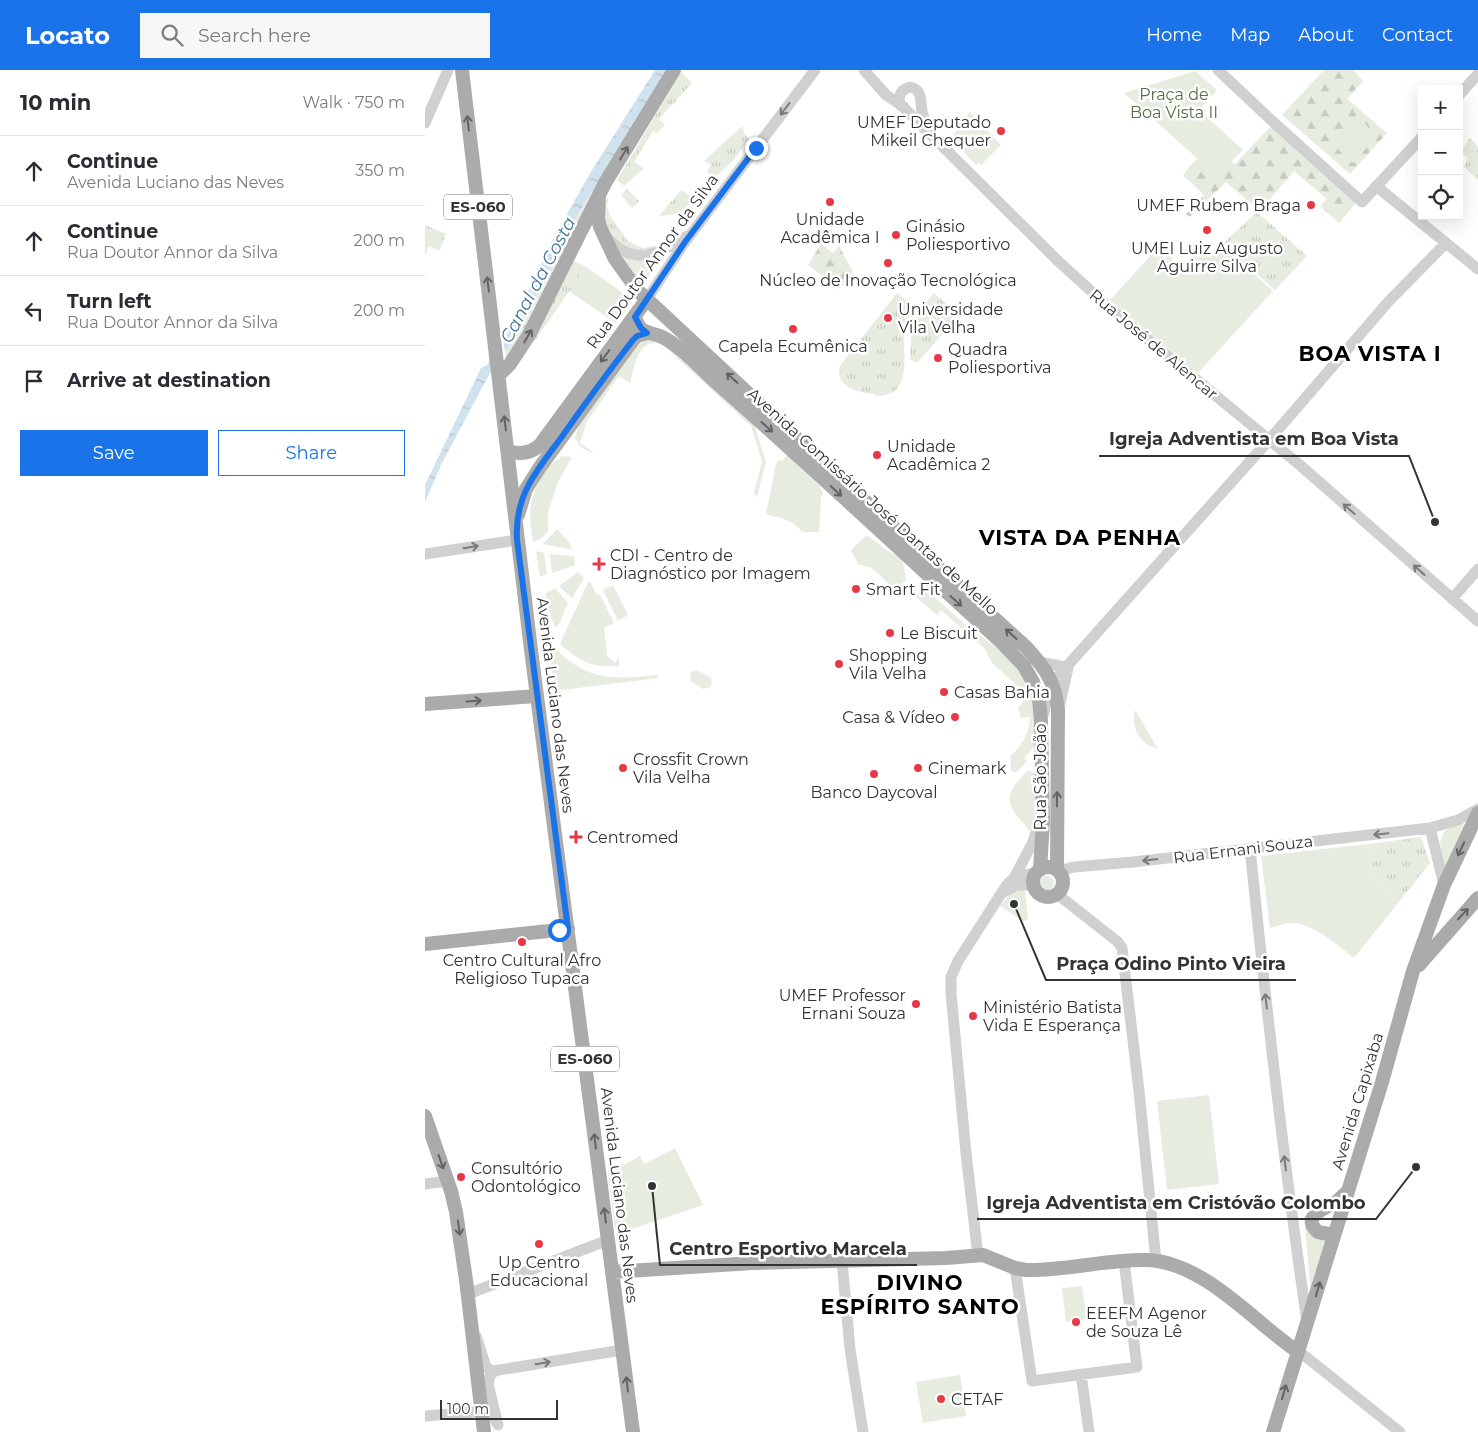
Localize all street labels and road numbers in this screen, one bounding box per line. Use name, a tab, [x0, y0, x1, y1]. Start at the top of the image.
street label: Rua Doutor Annor da Silva	[583, 170, 722, 352]
road number: ES-060	[444, 194, 512, 220]
street label: Rua José de Alencar	[1086, 285, 1222, 404]
street label: Avenida Comissário José Dantas de Mello	[744, 384, 1002, 619]
street label: Avenida Luciano das Neves	[533, 596, 578, 814]
street label: Rua São João	[1031, 724, 1050, 830]
street label: Rua Ernani Souza	[1172, 831, 1314, 868]
street label: Avenida Capixaba	[1328, 1030, 1387, 1172]
road number: ES-060	[551, 1046, 619, 1072]
street label: Avenida Luciano das Neves	[597, 1086, 642, 1304]

